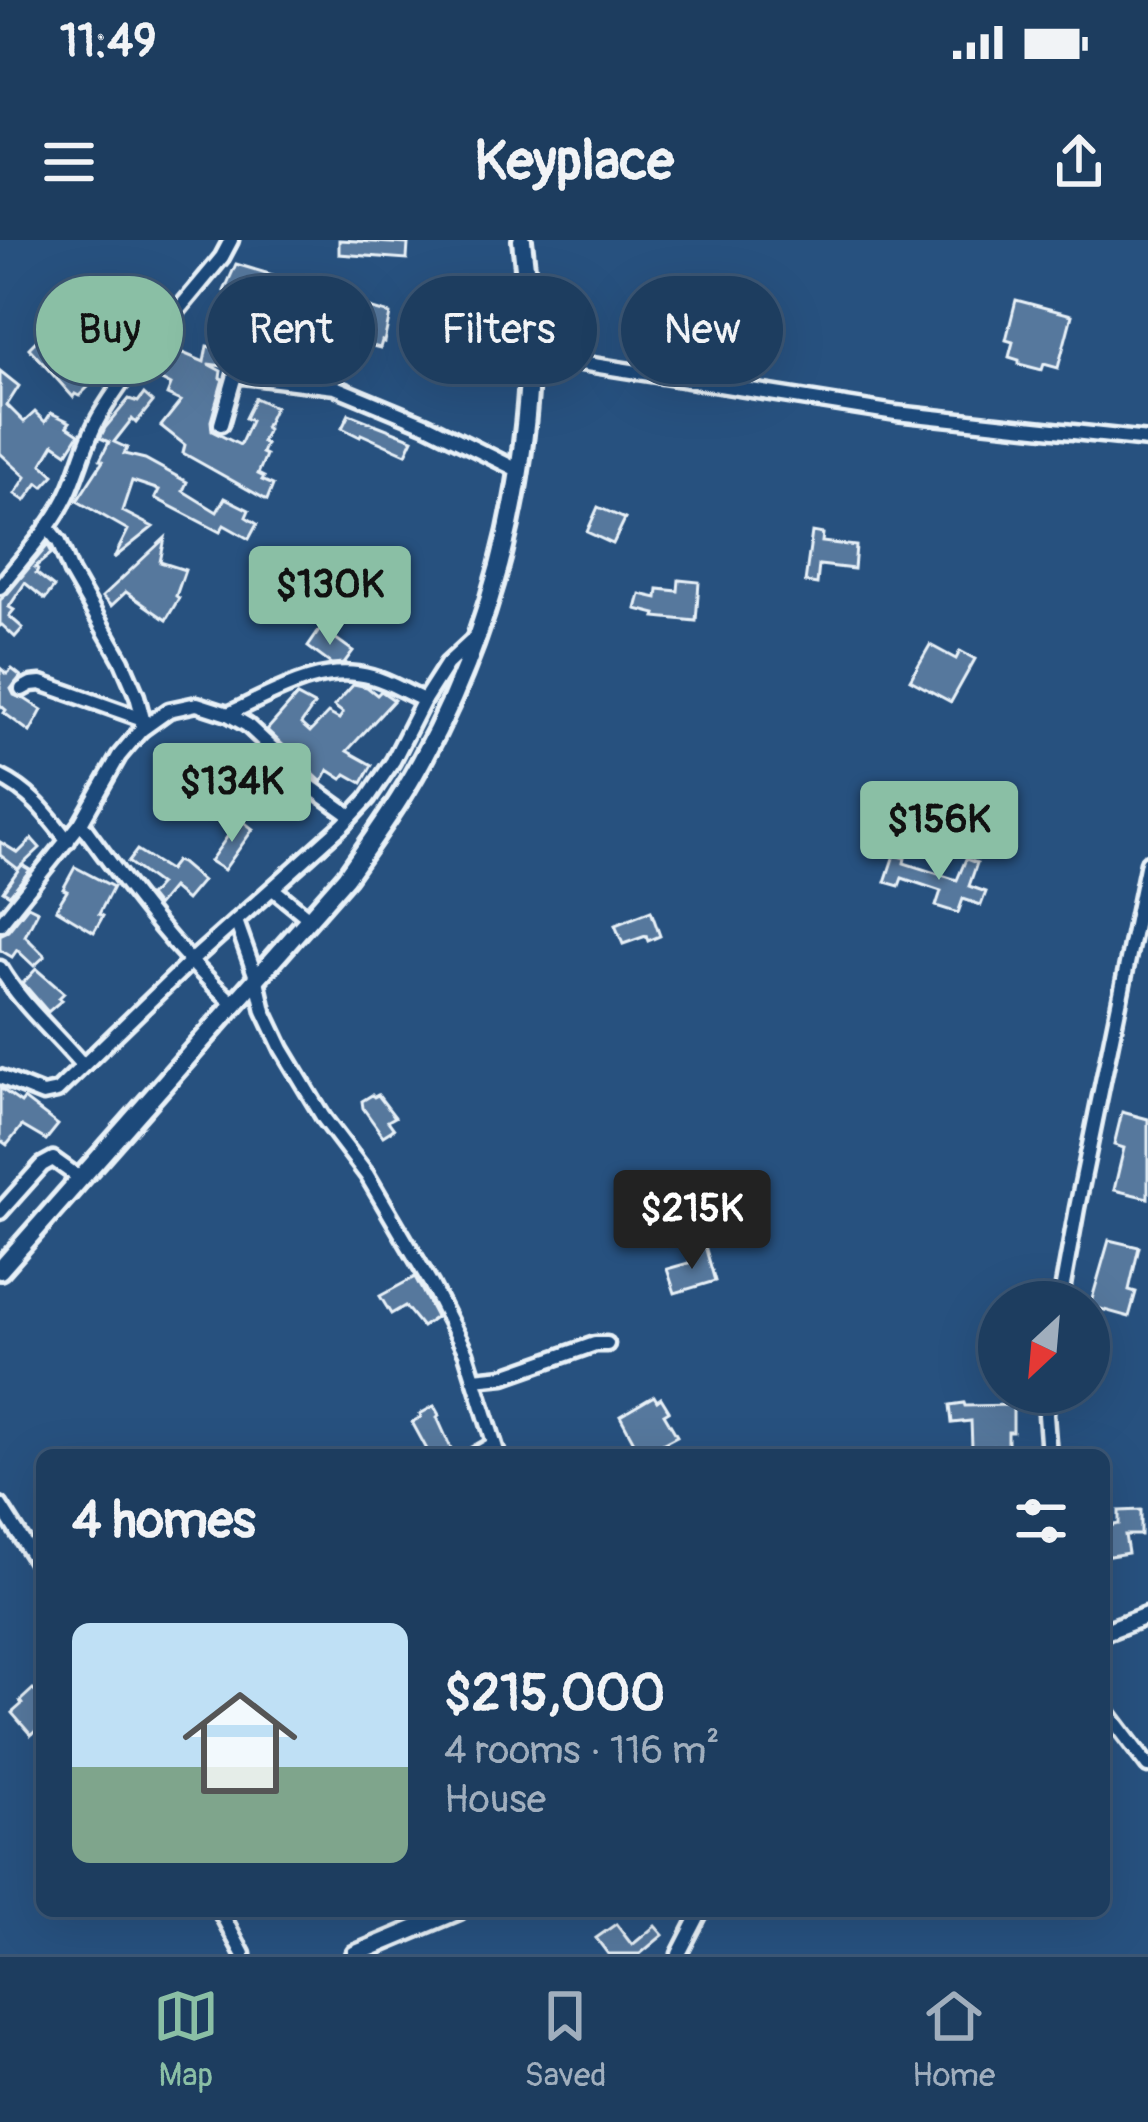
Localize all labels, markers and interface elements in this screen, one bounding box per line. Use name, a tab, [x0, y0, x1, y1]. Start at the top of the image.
text: 11:49	[60, 14, 156, 70]
text: Keyplace	[474, 128, 674, 196]
icon: menu	[36, 129, 102, 195]
icon: share	[1046, 129, 1112, 195]
chip: Buy	[36, 276, 183, 384]
chip: Rent	[207, 276, 375, 384]
chip: Filters	[399, 276, 597, 384]
chip: New	[621, 276, 783, 384]
pin: $130K	[246, 546, 414, 648]
text: $130K	[276, 560, 384, 609]
pin: $134K	[148, 743, 316, 845]
text: $134K	[180, 757, 284, 806]
pin: $156K	[855, 781, 1023, 883]
text: $156K	[887, 795, 991, 844]
pin: $215K	[608, 1170, 776, 1272]
text: $215K	[641, 1184, 743, 1233]
north arrow	[978, 1281, 1110, 1413]
map controls	[978, 1281, 1110, 1413]
icon: filters	[1008, 1488, 1074, 1554]
text: 4 homes	[72, 1489, 256, 1553]
text: $215,000	[444, 1662, 665, 1726]
icon: home	[168, 1671, 312, 1815]
text: 4 rooms · 116 m²	[444, 1726, 720, 1775]
text: House	[444, 1775, 546, 1824]
tab: Map	[153, 1983, 219, 2096]
tab: Saved	[524, 1983, 606, 2096]
tab: Home	[912, 1983, 995, 2096]

